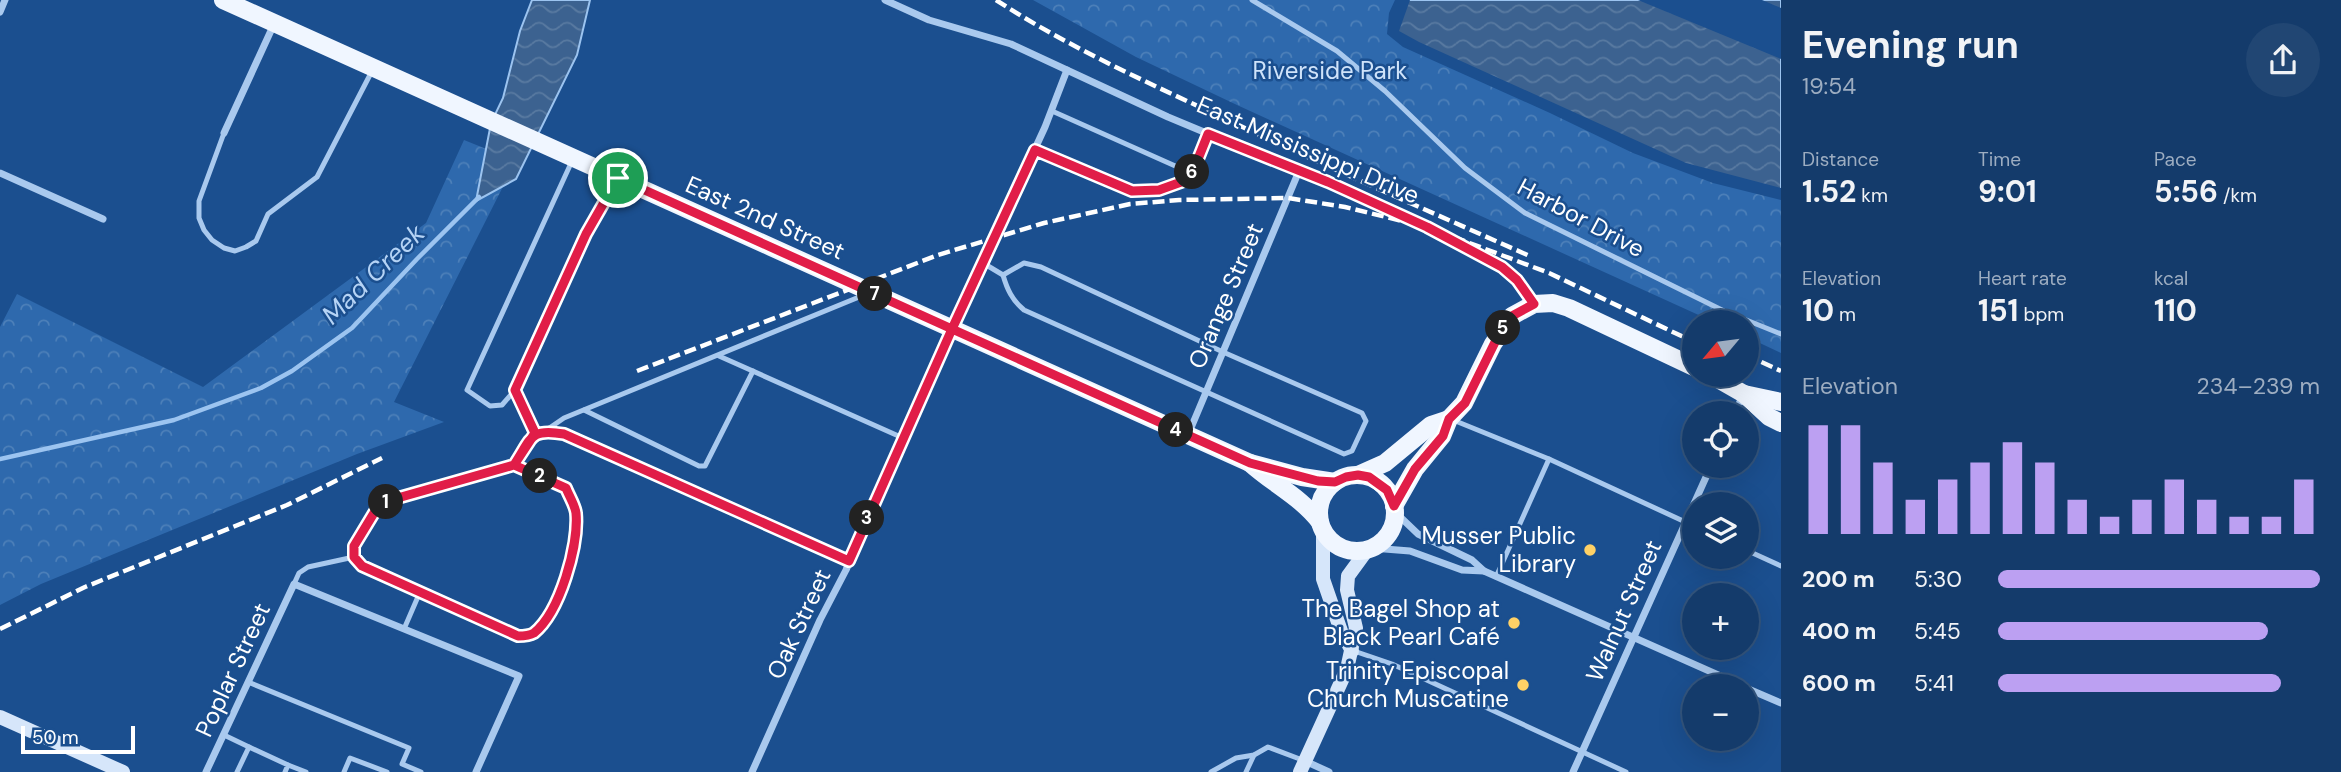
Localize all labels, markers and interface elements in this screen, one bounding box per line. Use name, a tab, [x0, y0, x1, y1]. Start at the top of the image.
text: Evening run	[1802, 20, 2019, 70]
button: share	[2246, 23, 2320, 97]
park label: Riverside Park	[1253, 55, 1407, 86]
text: 19:54	[1802, 71, 1856, 101]
street label: East Mississippi Drive	[1192, 89, 1424, 210]
text: Distance	[1802, 147, 1879, 172]
text: Time	[1978, 147, 2021, 172]
text: Pace	[2154, 147, 2197, 172]
pin	[588, 148, 648, 208]
pin: 6	[1174, 154, 1210, 190]
icon: arrive	[599, 159, 637, 197]
text: 6	[1185, 159, 1198, 184]
street label: East 2nd Street	[681, 169, 850, 266]
street label: Harbor Drive	[1512, 171, 1650, 264]
text: 1.52	[1802, 172, 1856, 211]
text: 9:01	[1978, 172, 2037, 211]
text: 5:56	[2154, 172, 2218, 211]
text: km	[1856, 183, 1888, 208]
text: /km	[2218, 183, 2257, 208]
water label: Mad Creek	[314, 216, 432, 332]
street label: Orange Street	[1181, 218, 1270, 373]
text: Elevation	[1802, 266, 1881, 291]
text: Heart rate	[1978, 266, 2067, 291]
text: kcal	[2154, 266, 2188, 291]
pin: 7	[858, 276, 892, 312]
text: 7	[869, 281, 880, 306]
text: 10	[1802, 291, 1834, 330]
text: 151	[1978, 291, 2019, 330]
text: 110	[2154, 291, 2197, 330]
text: m	[1834, 302, 1856, 327]
text: bpm	[2019, 302, 2064, 327]
pin: 5	[1486, 310, 1520, 346]
north arrow	[1682, 310, 1759, 387]
map controls	[1682, 310, 1759, 751]
text: 5	[1497, 315, 1508, 340]
text: Elevation	[1802, 371, 1898, 401]
text: 234–239 m	[2197, 371, 2320, 401]
button: locate	[1682, 401, 1759, 478]
pin: 4	[1158, 412, 1194, 448]
text: 4	[1169, 417, 1182, 442]
pin: 2	[522, 458, 558, 494]
text: 2	[534, 463, 545, 488]
pin: 1	[368, 484, 404, 520]
text: 1	[382, 489, 389, 514]
button: layers	[1682, 492, 1759, 569]
pin: 3	[850, 500, 884, 536]
text: 3	[861, 505, 872, 530]
place label: Musser Public Library	[1422, 520, 1576, 579]
street label: Walnut Street	[1579, 535, 1669, 686]
marker: Musser Public Library	[1582, 542, 1598, 558]
street label: Oak Street	[760, 564, 838, 684]
text: 200 m	[1802, 564, 1875, 594]
text: 5:30	[1914, 564, 1962, 594]
button: +	[1682, 583, 1759, 660]
place label: The Bagel Shop at Black Pearl Café	[1301, 593, 1500, 652]
street label: Poplar Street	[188, 598, 277, 742]
marker: The Bagel Shop at Black Pearl Café	[1506, 615, 1522, 631]
text: 400 m	[1802, 616, 1876, 646]
text: 5:45	[1914, 616, 1961, 646]
place label: Trinity Episcopal Church Muscatine	[1307, 655, 1509, 714]
text: 600 m	[1802, 668, 1876, 698]
text: 5:41	[1914, 668, 1954, 698]
button: −	[1682, 674, 1759, 751]
marker: Trinity Episcopal Church Muscatine	[1515, 677, 1531, 693]
scale bar	[21, 723, 135, 755]
text: 50 m	[32, 725, 79, 750]

